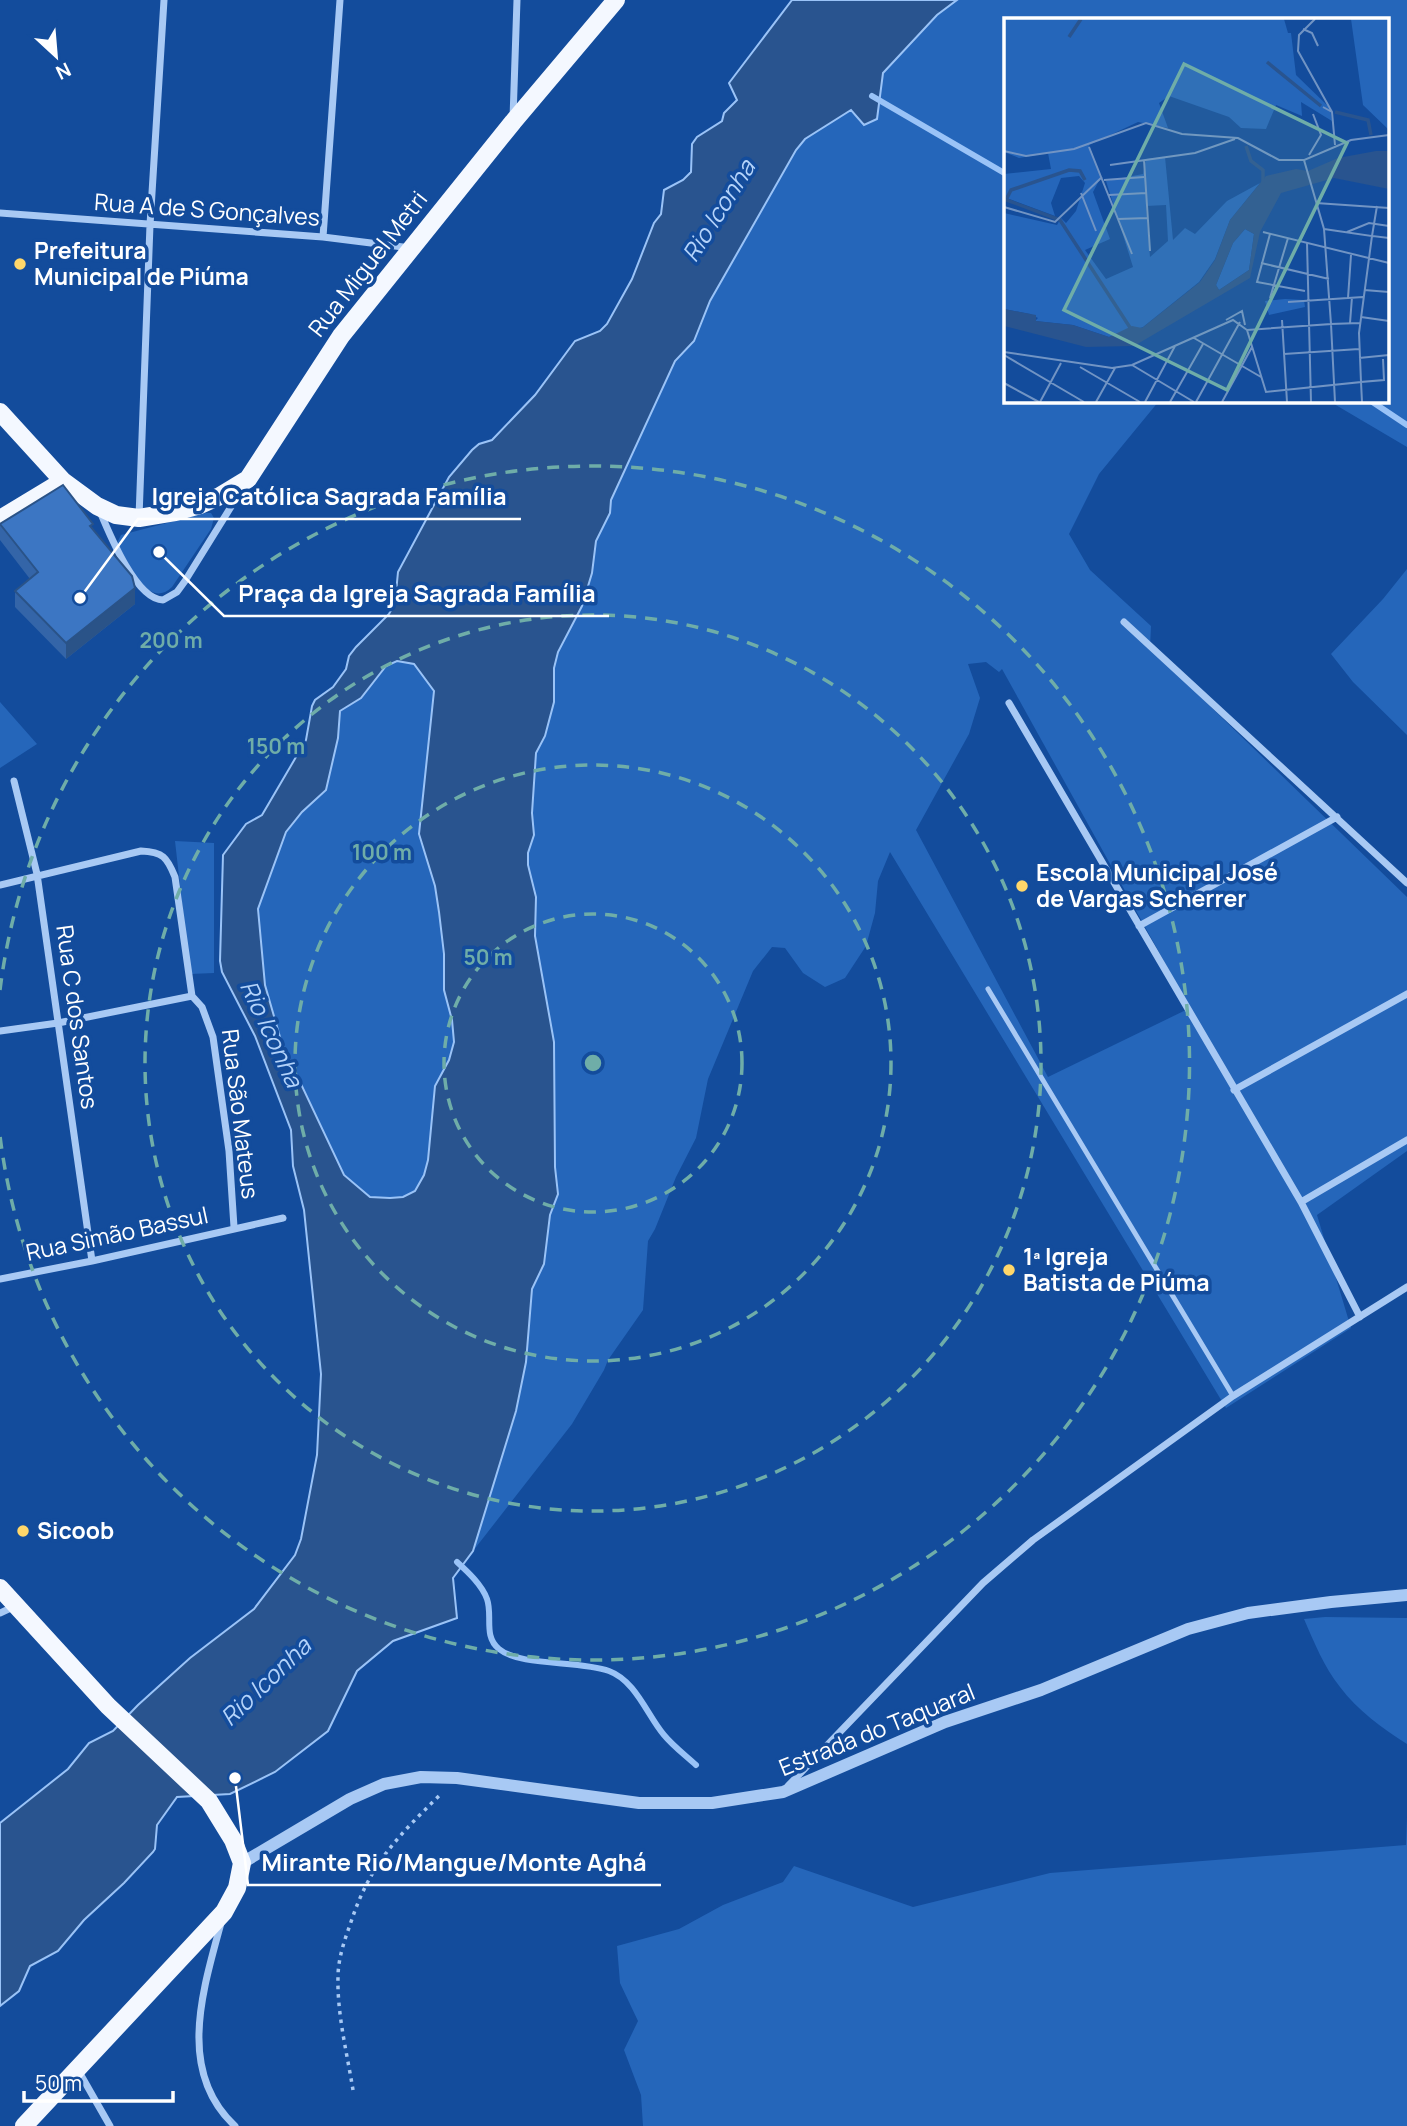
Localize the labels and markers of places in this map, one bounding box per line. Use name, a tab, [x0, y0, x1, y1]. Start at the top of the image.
place label: Prefeitura Municipal de Piúma	[34, 234, 249, 292]
marker: Prefeitura Municipal de Piúma	[12, 256, 28, 272]
callout: Igreja Católica Sagrada Família	[138, 474, 521, 519]
callout: Praça da Igreja Sagrada Família	[224, 571, 609, 616]
place label: Escola Municipal José de Vargas Scherrer	[1036, 856, 1278, 914]
marker: Escola Municipal José de Vargas Scherrer	[1014, 878, 1030, 894]
centre of rings	[581, 1051, 605, 1075]
place label: 1ª Igreja Batista de Piúma	[1023, 1240, 1210, 1298]
marker: 1ª Igreja Batista de Piúma	[1001, 1262, 1017, 1278]
place label: Sicoob	[37, 1514, 114, 1546]
marker: Sicoob	[15, 1523, 31, 1539]
callout: Mirante Rio/Mangue/Monte Aghá	[248, 1840, 661, 1885]

